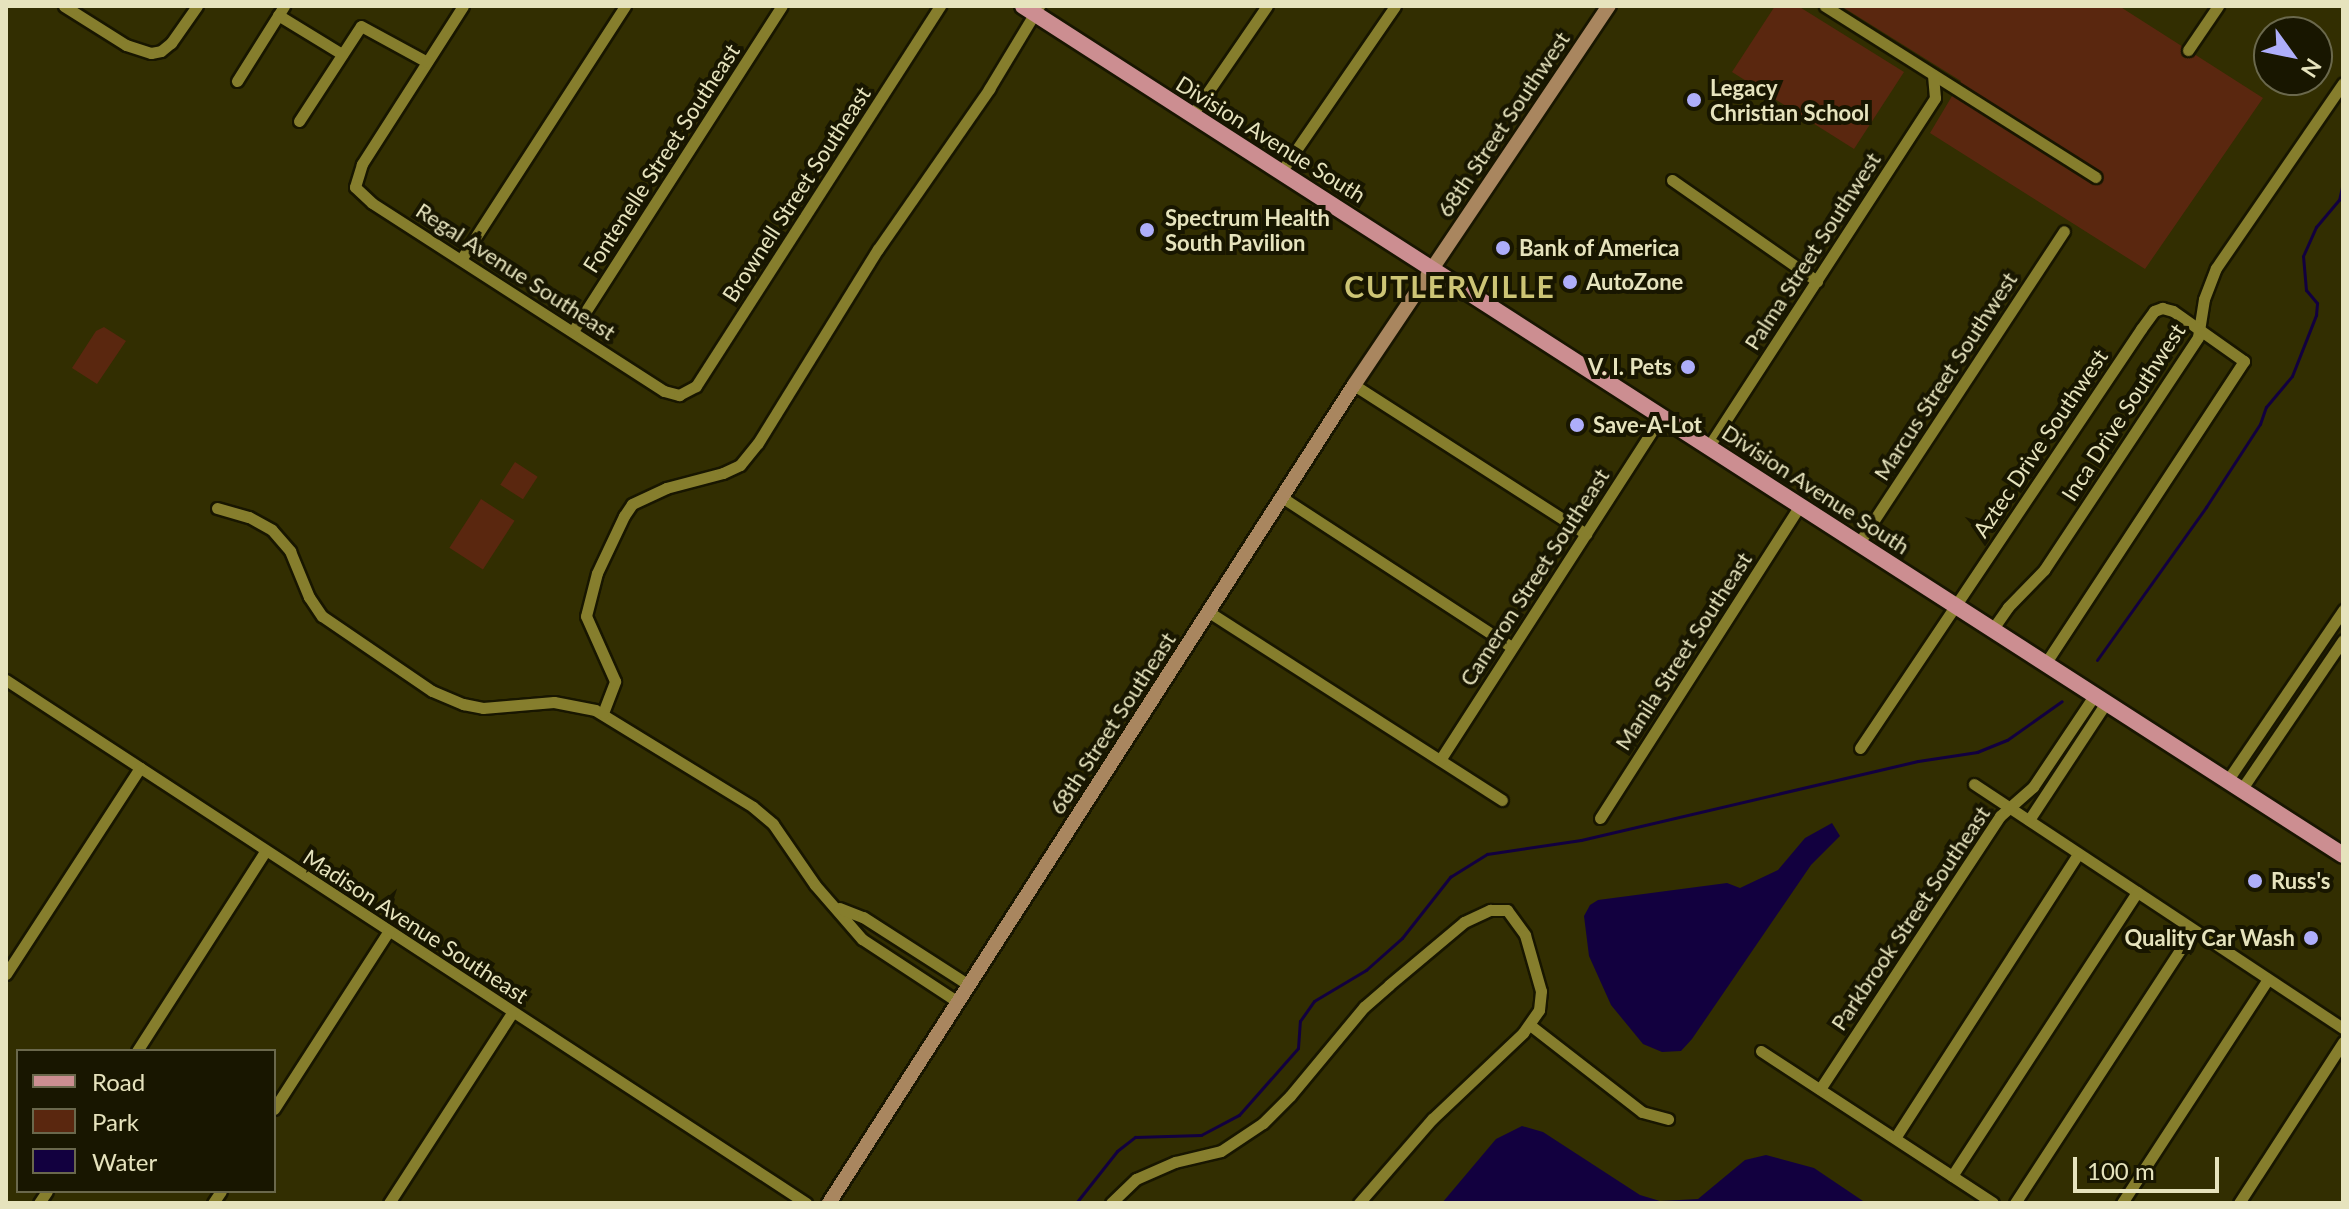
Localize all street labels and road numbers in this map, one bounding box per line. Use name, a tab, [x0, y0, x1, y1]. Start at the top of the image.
street label: 68th Street Southwest	[1431, 26, 1575, 222]
street label: Fontenelle Street Southeast	[577, 39, 745, 277]
street label: Division Avenue South	[1171, 70, 1371, 208]
street label: Brownell Street Southeast	[716, 81, 876, 307]
street label: Palma Street Southwest	[1738, 147, 1886, 355]
street label: Regal Avenue Southeast	[411, 196, 621, 346]
street label: Marcus Street Southwest	[1868, 267, 2022, 485]
street label: Inca Drive Southwest	[2056, 318, 2190, 506]
street label: Aztec Drive Southwest	[1967, 344, 2113, 542]
street label: Division Avenue South	[1717, 418, 1915, 560]
street label: Cameron Street Southeast	[1454, 463, 1614, 691]
street label: Manila Street Southeast	[1609, 547, 1757, 755]
street label: 68th Street Southeast	[1043, 627, 1181, 819]
street label: Parkbrook Street Southeast	[1825, 801, 1995, 1035]
street label: Madison Avenue Southeast	[298, 843, 534, 1009]

